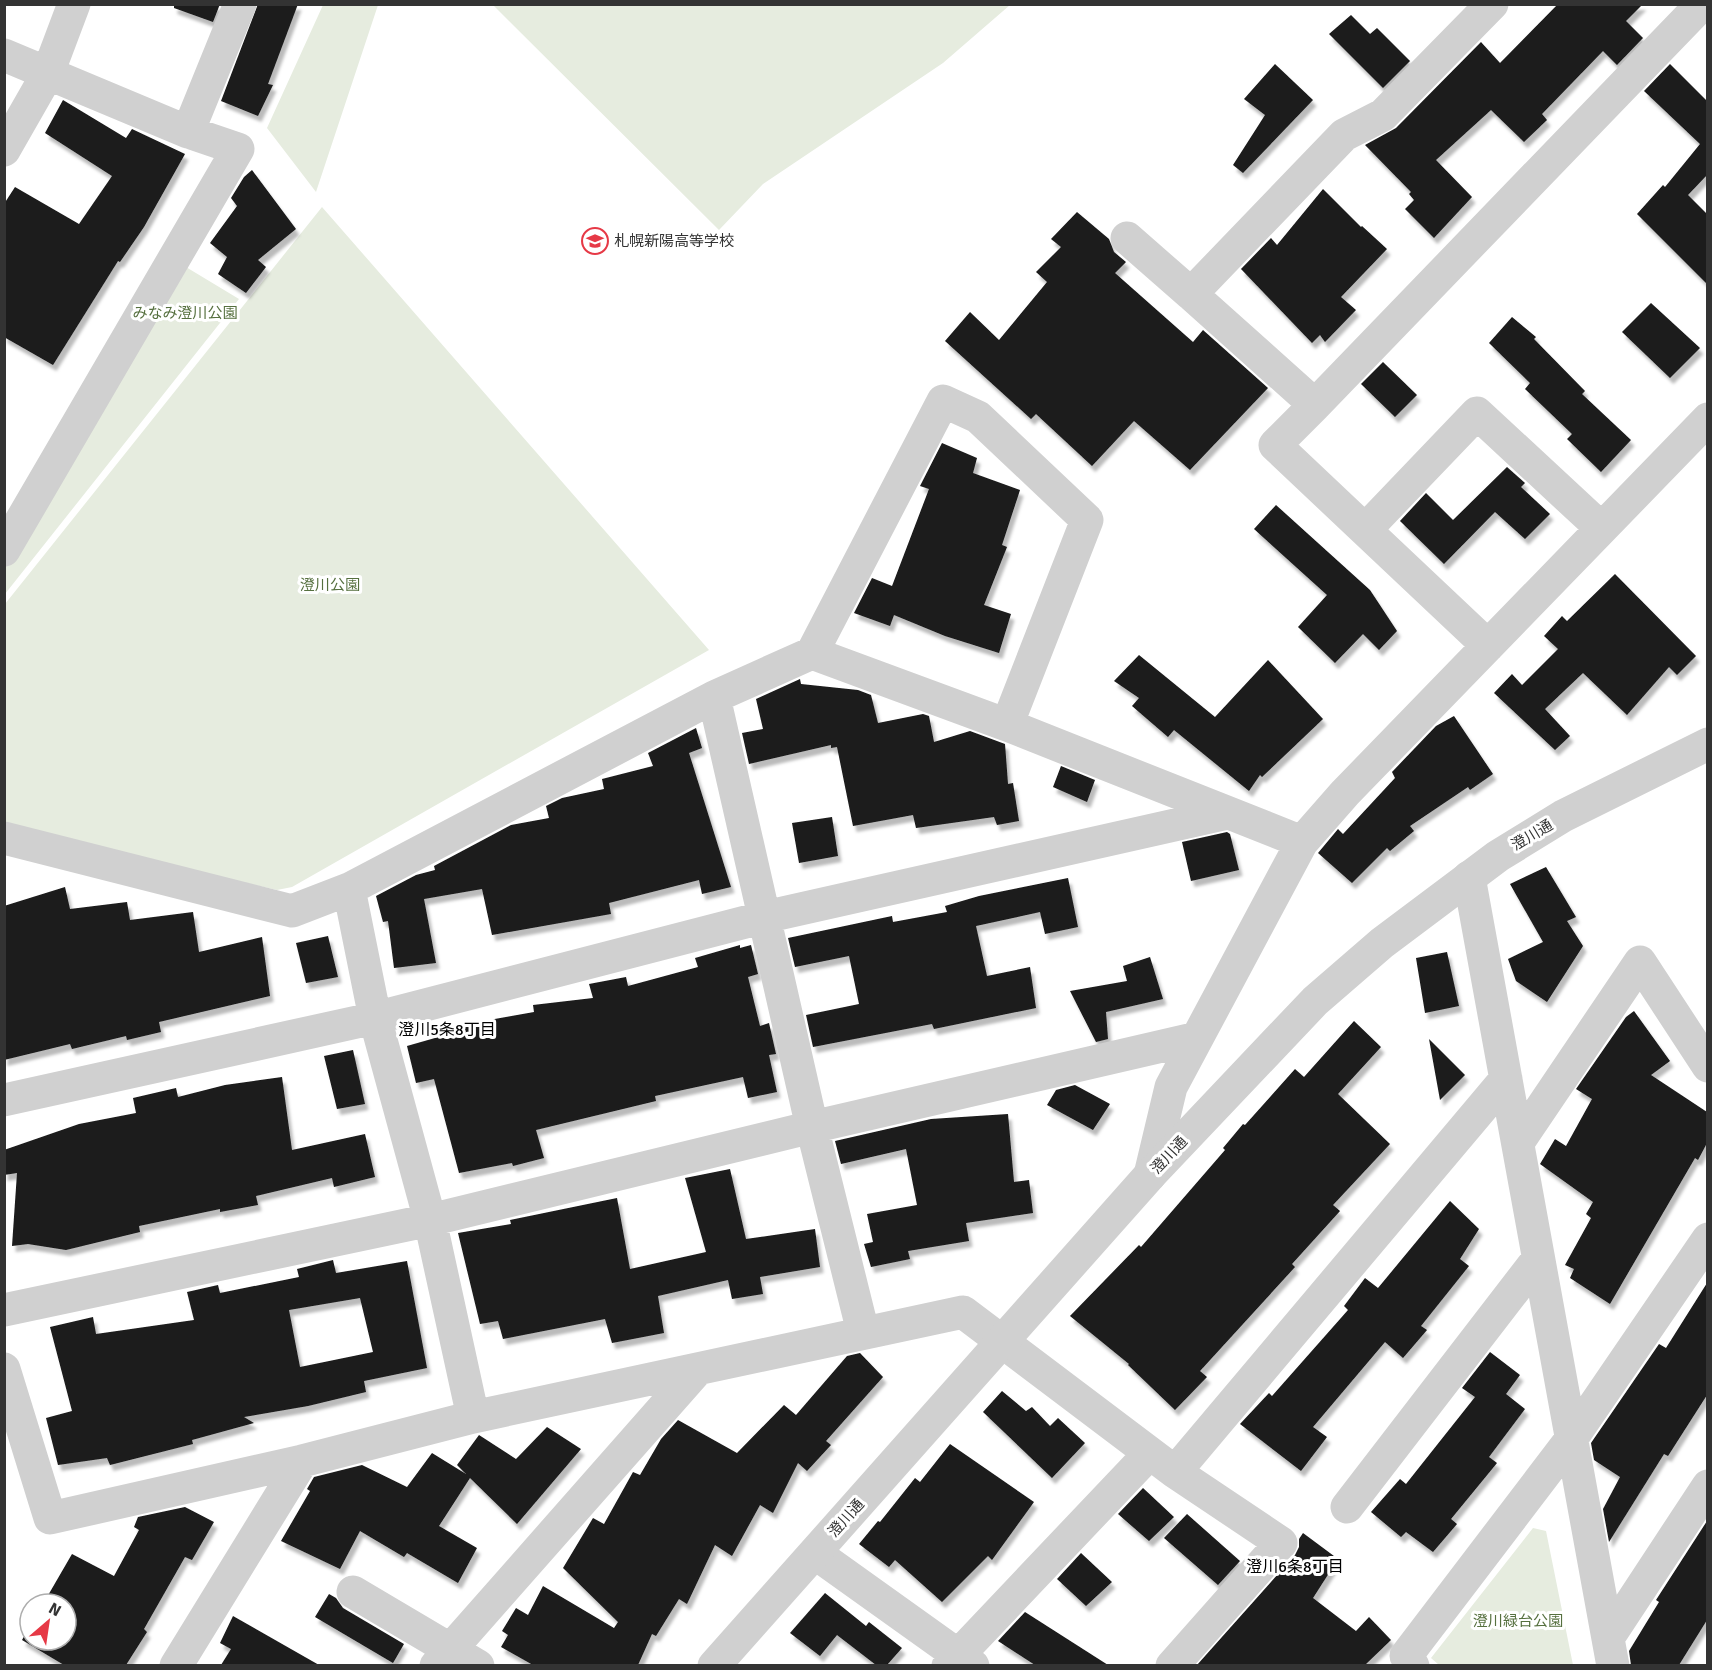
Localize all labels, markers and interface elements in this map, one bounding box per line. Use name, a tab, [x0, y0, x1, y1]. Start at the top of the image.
school or university icon: 札幌新陽高等学校	[580, 226, 610, 256]
place label: 札幌新陽高等学校	[614, 232, 734, 250]
park label: みなみ澄川公園	[132, 304, 238, 322]
park label: 澄川公園	[300, 576, 360, 594]
street label: 澄川通	[1508, 816, 1556, 854]
district label: 澄川5条8丁目	[398, 1020, 496, 1040]
street label: 澄川通	[1147, 1132, 1191, 1178]
street label: 澄川通	[824, 1495, 868, 1541]
district label: 澄川6条8丁目	[1246, 1557, 1344, 1577]
north arrow	[18, 1592, 78, 1652]
text: N	[45, 1598, 65, 1621]
park label: 澄川緑台公園	[1473, 1612, 1563, 1630]

